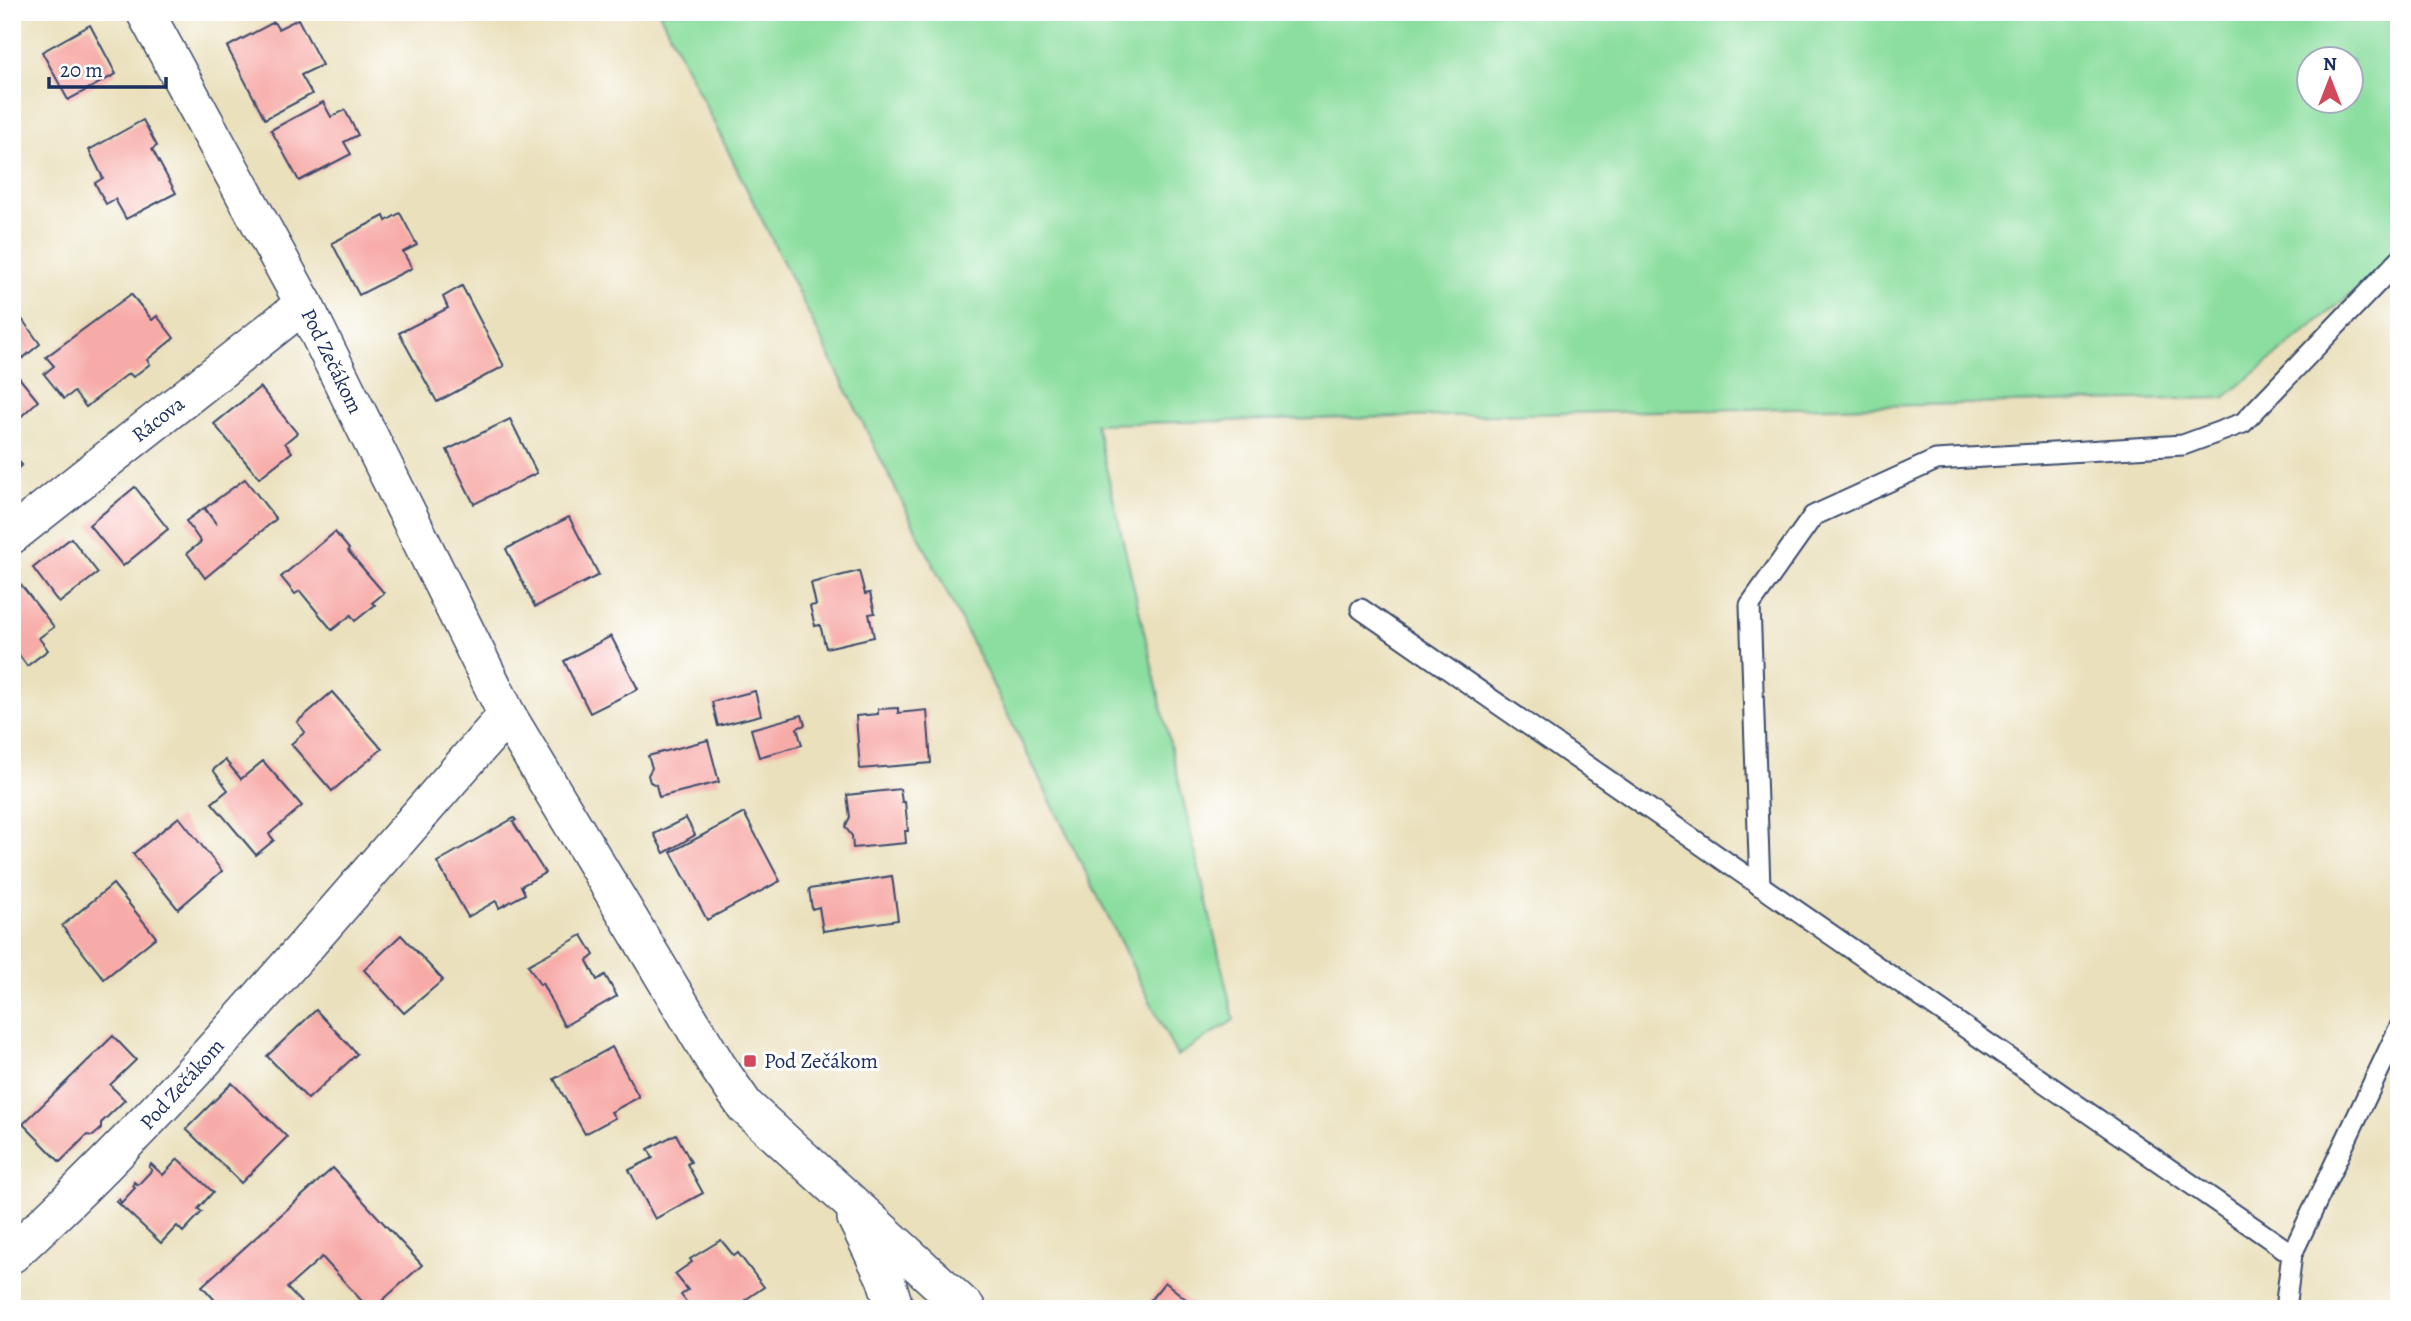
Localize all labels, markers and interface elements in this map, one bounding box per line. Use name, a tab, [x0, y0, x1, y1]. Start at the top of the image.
scale bar	[49, 46, 166, 90]
north arrow	[2296, 46, 2366, 116]
text: N	[2323, 51, 2337, 77]
text: 20 m	[60, 56, 103, 84]
street label: Pod Zečákom	[294, 304, 370, 418]
street label: Rácova	[126, 389, 190, 448]
street label: Pod Zečákom	[133, 1032, 231, 1136]
place label: Pod Zečákom	[764, 1047, 878, 1075]
marker: Pod Zečákom	[742, 1053, 758, 1069]

